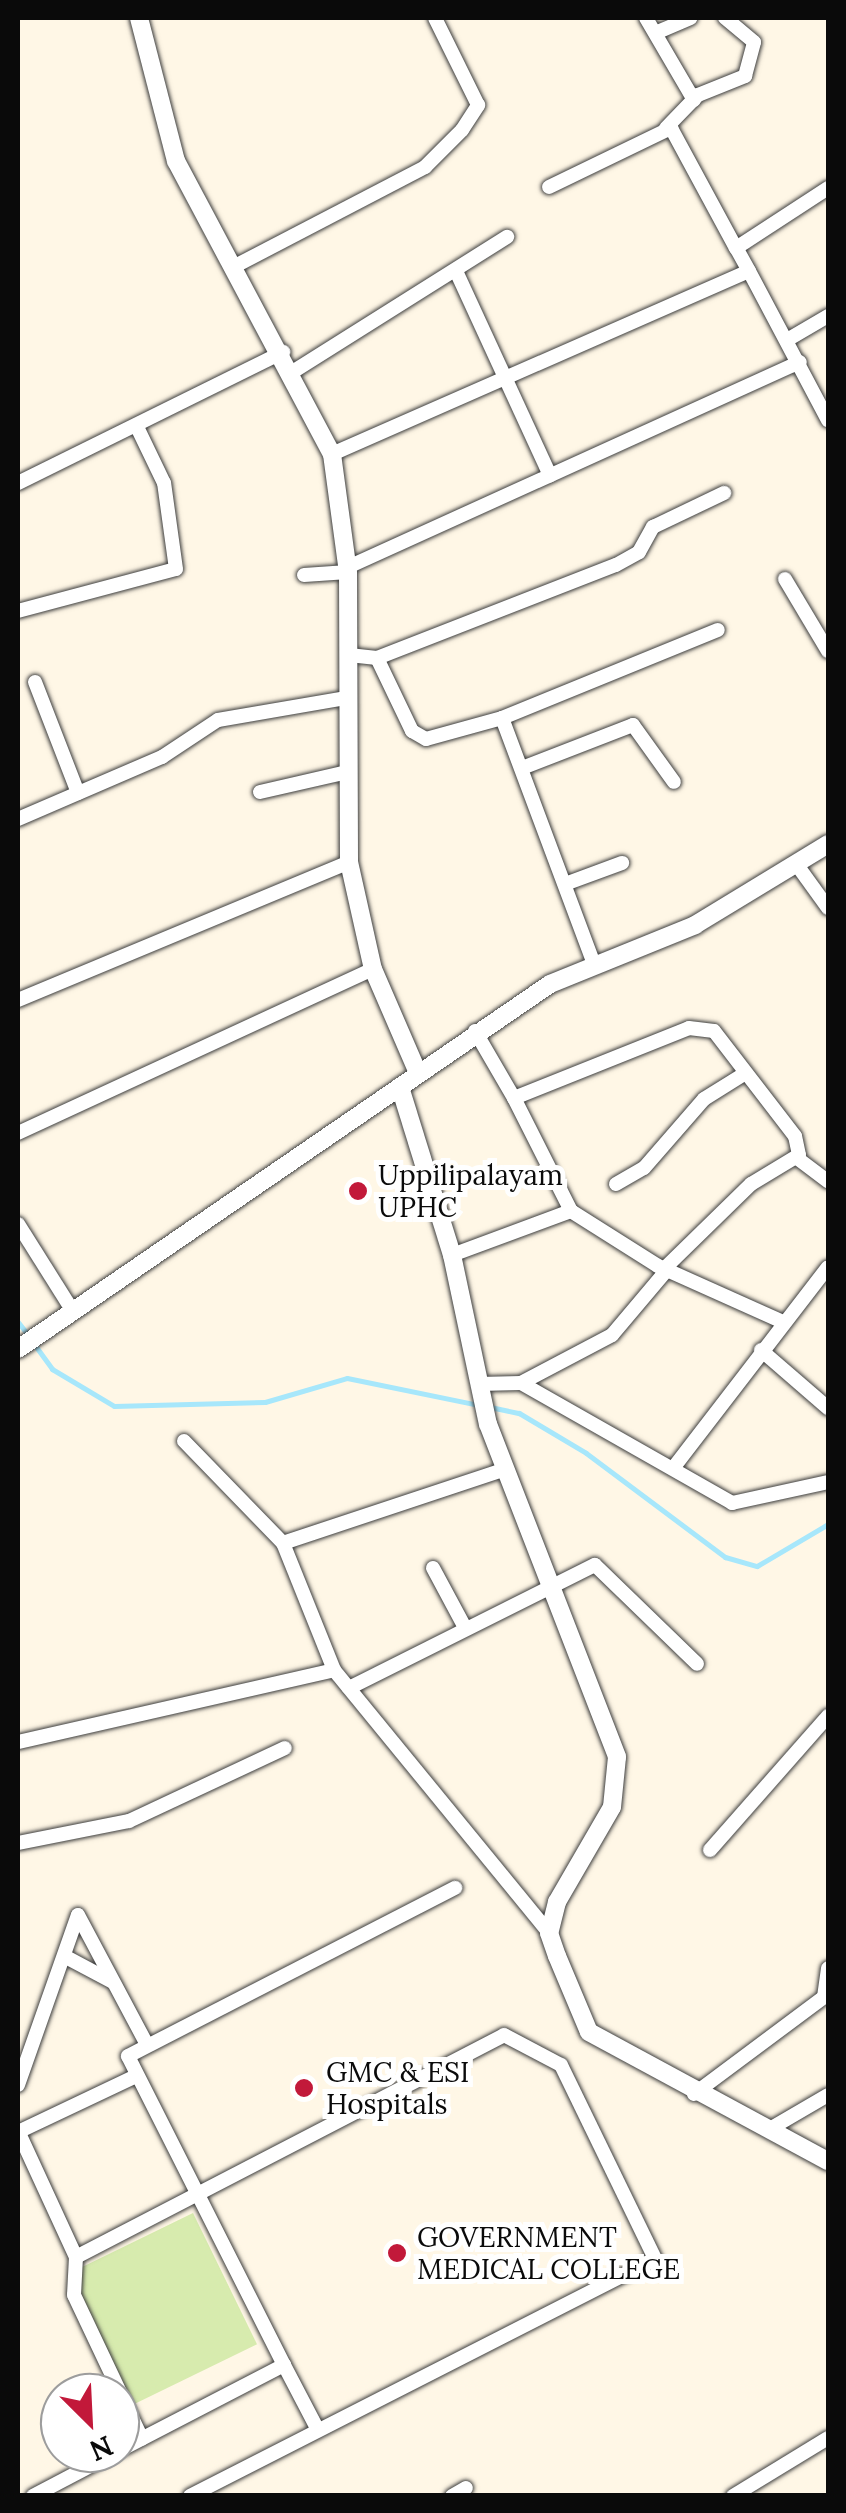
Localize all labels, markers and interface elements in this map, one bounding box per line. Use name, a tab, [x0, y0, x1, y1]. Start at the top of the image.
place label: Uppilipalayam UPHC	[378, 1158, 563, 1224]
marker: Uppilipalayam UPHC	[347, 1180, 369, 1202]
place label: GMC & ESI Hospitals	[326, 2055, 469, 2121]
marker: GMC & ESI Hospitals	[291, 2075, 317, 2101]
place label: GOVERNMENT MEDICAL COLLEGE	[417, 2220, 680, 2286]
marker: GOVERNMENT MEDICAL COLLEGE	[386, 2242, 408, 2264]
north arrow	[40, 2373, 140, 2473]
text: N	[84, 2428, 119, 2469]

